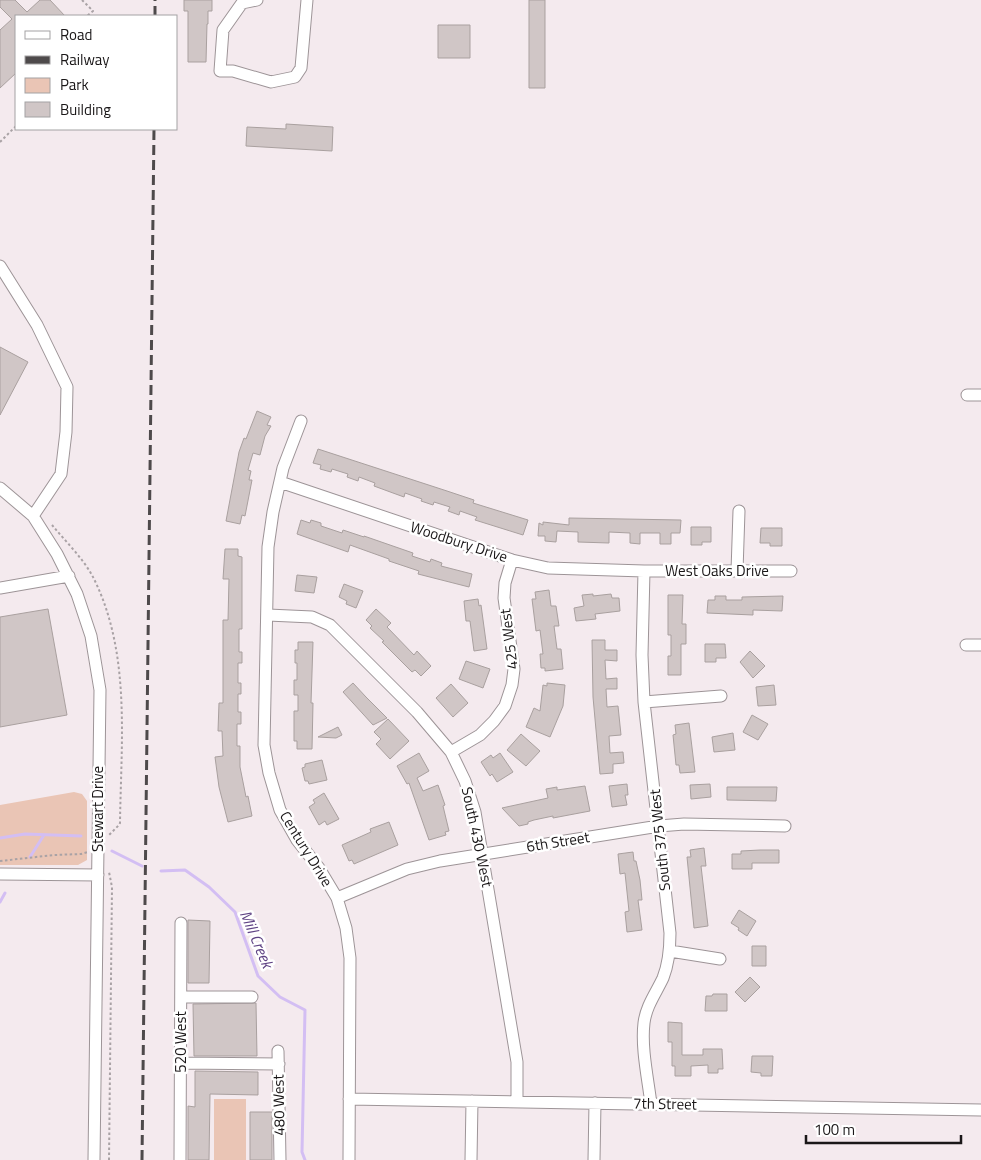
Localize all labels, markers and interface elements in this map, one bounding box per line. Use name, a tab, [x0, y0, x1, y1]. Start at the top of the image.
legend	[15, 15, 178, 130]
text: Road	[60, 23, 92, 46]
text: Railway	[60, 48, 110, 71]
text: Park	[60, 73, 89, 96]
text: Building	[60, 98, 111, 121]
street label: Woodbury Drive	[407, 515, 511, 568]
street label: West Oaks Drive	[665, 559, 769, 582]
street label: 425 West	[493, 607, 524, 671]
street label: Stewart Drive	[86, 766, 109, 852]
street label: South 430 West	[456, 785, 499, 890]
street label: South 375 West	[643, 787, 676, 892]
street label: Century Drive	[274, 806, 339, 891]
street label: 6th Street	[525, 825, 592, 858]
water label: Mill Creek	[234, 906, 281, 973]
street label: 520 West	[169, 1011, 192, 1073]
street label: 480 West	[266, 1073, 291, 1136]
street label: 7th Street	[633, 1091, 698, 1116]
scale bar	[806, 1112, 961, 1144]
text: 100 m	[814, 1118, 855, 1141]

